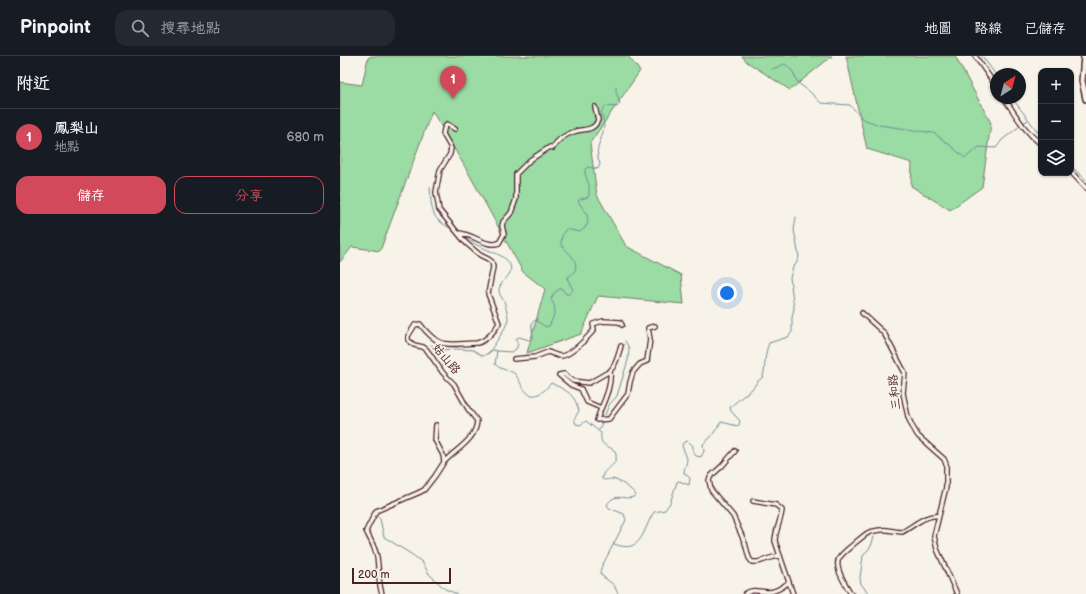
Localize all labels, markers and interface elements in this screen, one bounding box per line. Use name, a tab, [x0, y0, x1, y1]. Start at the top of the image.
search box	[115, 10, 395, 46]
text: Pinpoint	[20, 16, 91, 39]
icon: search	[129, 17, 151, 39]
text: 搜尋地點	[161, 19, 221, 38]
text: 地圖	[924, 20, 952, 37]
text: 路線	[974, 20, 1002, 37]
text: 已儲存	[1024, 20, 1066, 37]
pin: 1	[440, 66, 466, 99]
north arrow	[990, 68, 1026, 104]
map controls	[1038, 68, 1074, 176]
button: +	[1038, 68, 1074, 104]
text: 附近	[16, 74, 50, 94]
button: −	[1038, 104, 1074, 140]
text: 鳳梨山	[54, 119, 99, 138]
text: 1	[26, 129, 32, 145]
text: 680 m	[287, 129, 324, 145]
text: 地點	[54, 139, 80, 155]
button: layers	[1038, 140, 1074, 176]
button: 儲存	[16, 176, 166, 214]
button: 分享	[174, 176, 324, 214]
your location	[717, 283, 737, 303]
street label: 姑山路	[429, 340, 463, 378]
street label: 三和路	[886, 373, 904, 411]
scale bar	[352, 566, 451, 585]
text: 200 m	[358, 568, 390, 581]

